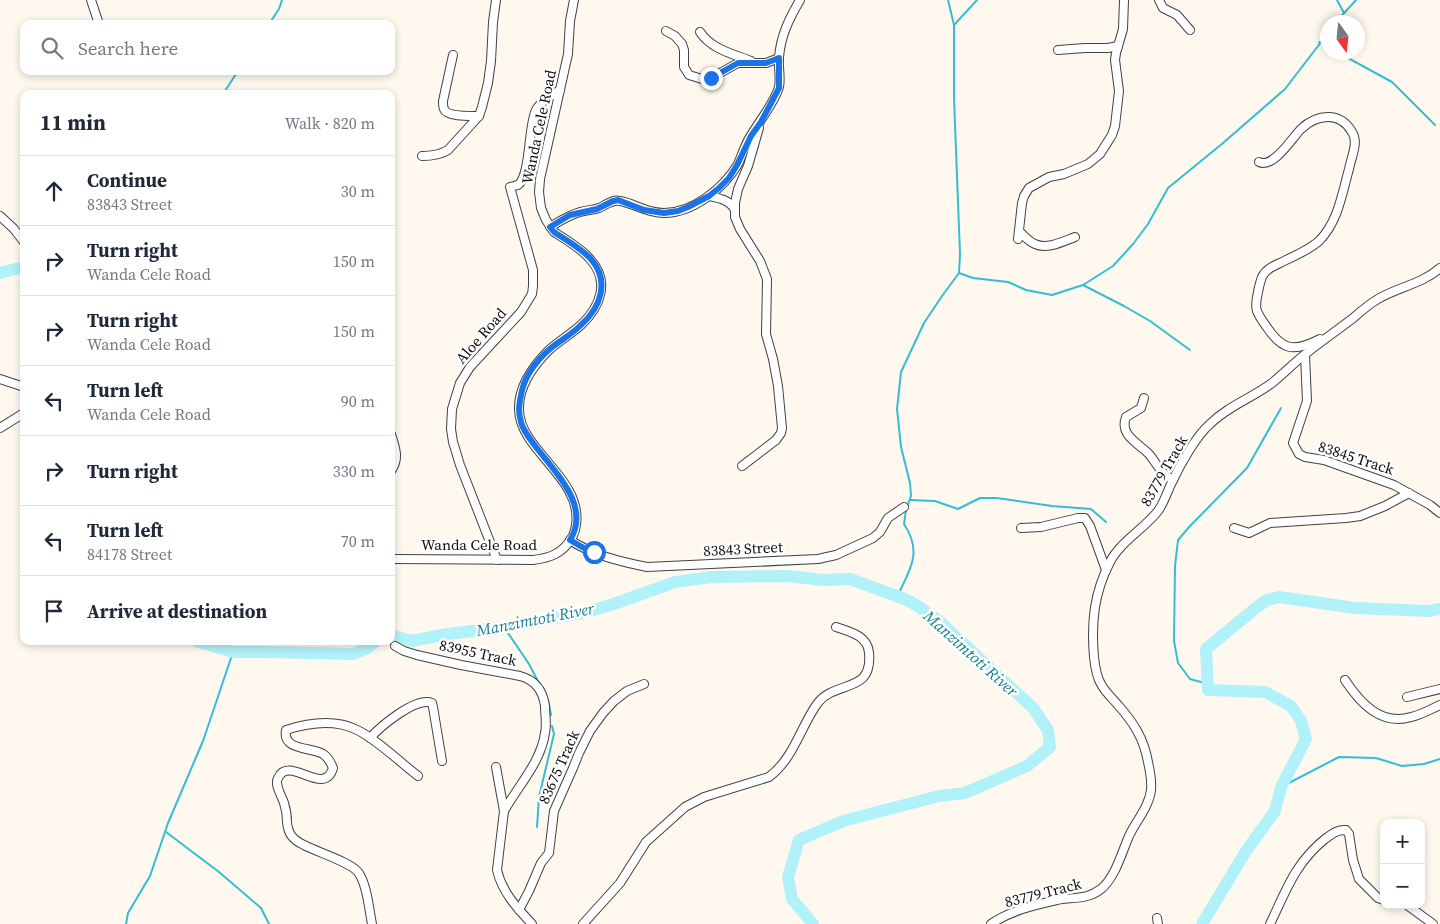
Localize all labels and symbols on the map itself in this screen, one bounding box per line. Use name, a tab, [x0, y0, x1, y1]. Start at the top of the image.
north arrow	[1320, 15, 1365, 60]
street label: Wanda Cele Road	[516, 67, 561, 186]
route end	[700, 67, 723, 90]
street label: Aloe Road	[450, 303, 511, 368]
street label: 83779 Track	[1135, 431, 1193, 510]
street label: 83845 Track	[1316, 435, 1397, 480]
street label: Wanda Cele Road	[421, 534, 538, 555]
street label: 83843 Street	[703, 536, 783, 561]
route start	[583, 541, 606, 564]
water label: Manzimtoti River	[473, 597, 596, 641]
water label: Manzimtoti River	[918, 604, 1023, 702]
street label: 83955 Track	[438, 634, 519, 671]
street label: 83675 Track	[533, 726, 584, 807]
street label: 83779 Track	[1002, 873, 1084, 912]

